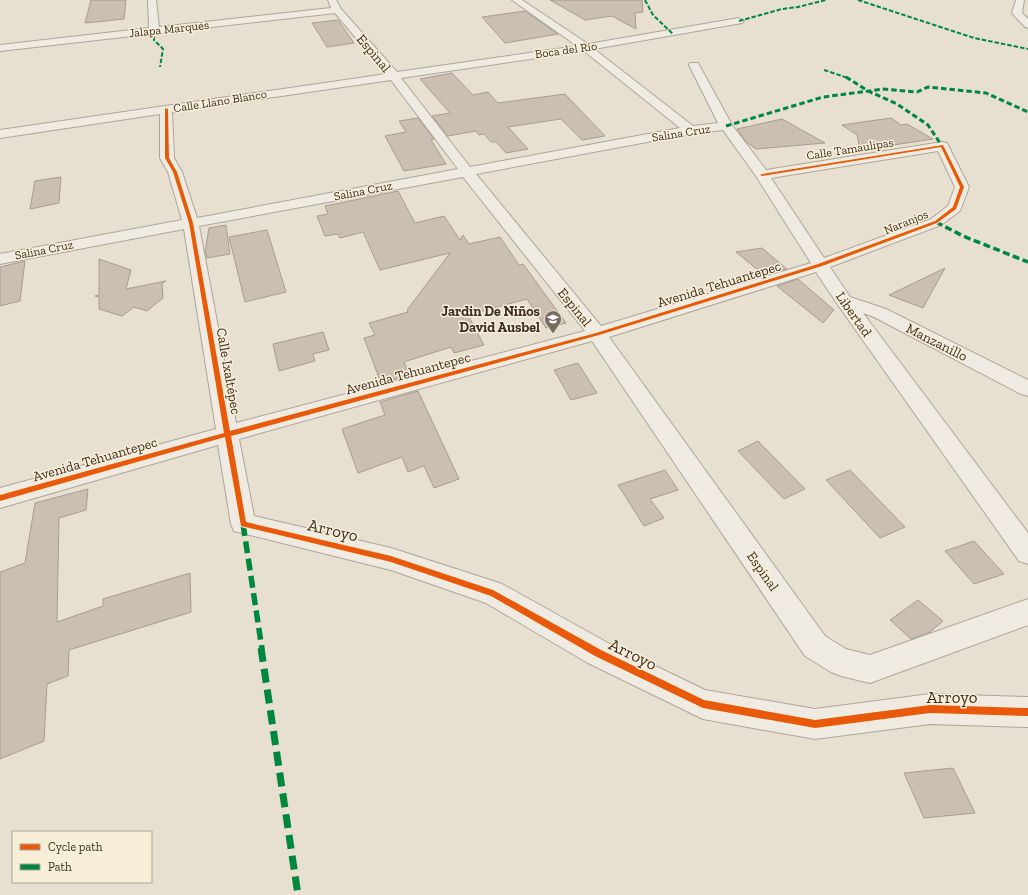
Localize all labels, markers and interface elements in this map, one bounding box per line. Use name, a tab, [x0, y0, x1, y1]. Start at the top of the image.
street label: Jalapa Marqués	[128, 18, 210, 40]
street label: Espinal	[353, 31, 395, 76]
street label: Boca del Río	[534, 39, 598, 61]
street label: Calle Llano Blanco	[172, 87, 268, 115]
street label: Salina Cruz	[651, 121, 712, 145]
street label: Calle Tamaulipas	[805, 135, 895, 163]
street label: Salina Cruz	[333, 178, 394, 204]
street label: Naranjos	[882, 207, 931, 238]
street label: Salina Cruz	[14, 237, 75, 263]
street label: Avenida Tehuantepec	[655, 258, 783, 311]
street label: Espinal	[554, 285, 595, 330]
street label: Libertad	[832, 288, 875, 340]
place label: Jardin De Niños David Ausbel	[441, 303, 541, 336]
school or university icon: Jardin De Niños David Ausbel	[543, 309, 563, 334]
street label: Manzanillo	[903, 320, 970, 365]
street label: Calle Ixaltépec	[213, 326, 244, 416]
street label: Avenida Tehuantepec	[344, 349, 472, 398]
street label: Avenida Tehuantepec	[31, 434, 159, 485]
street label: Arroyo	[306, 515, 360, 546]
street label: Espinal	[743, 548, 782, 595]
street label: Arroyo	[606, 634, 661, 674]
street label: Arroyo	[927, 687, 978, 707]
legend	[12, 831, 152, 883]
text: Cycle path	[48, 840, 103, 854]
text: Path	[48, 860, 72, 874]

